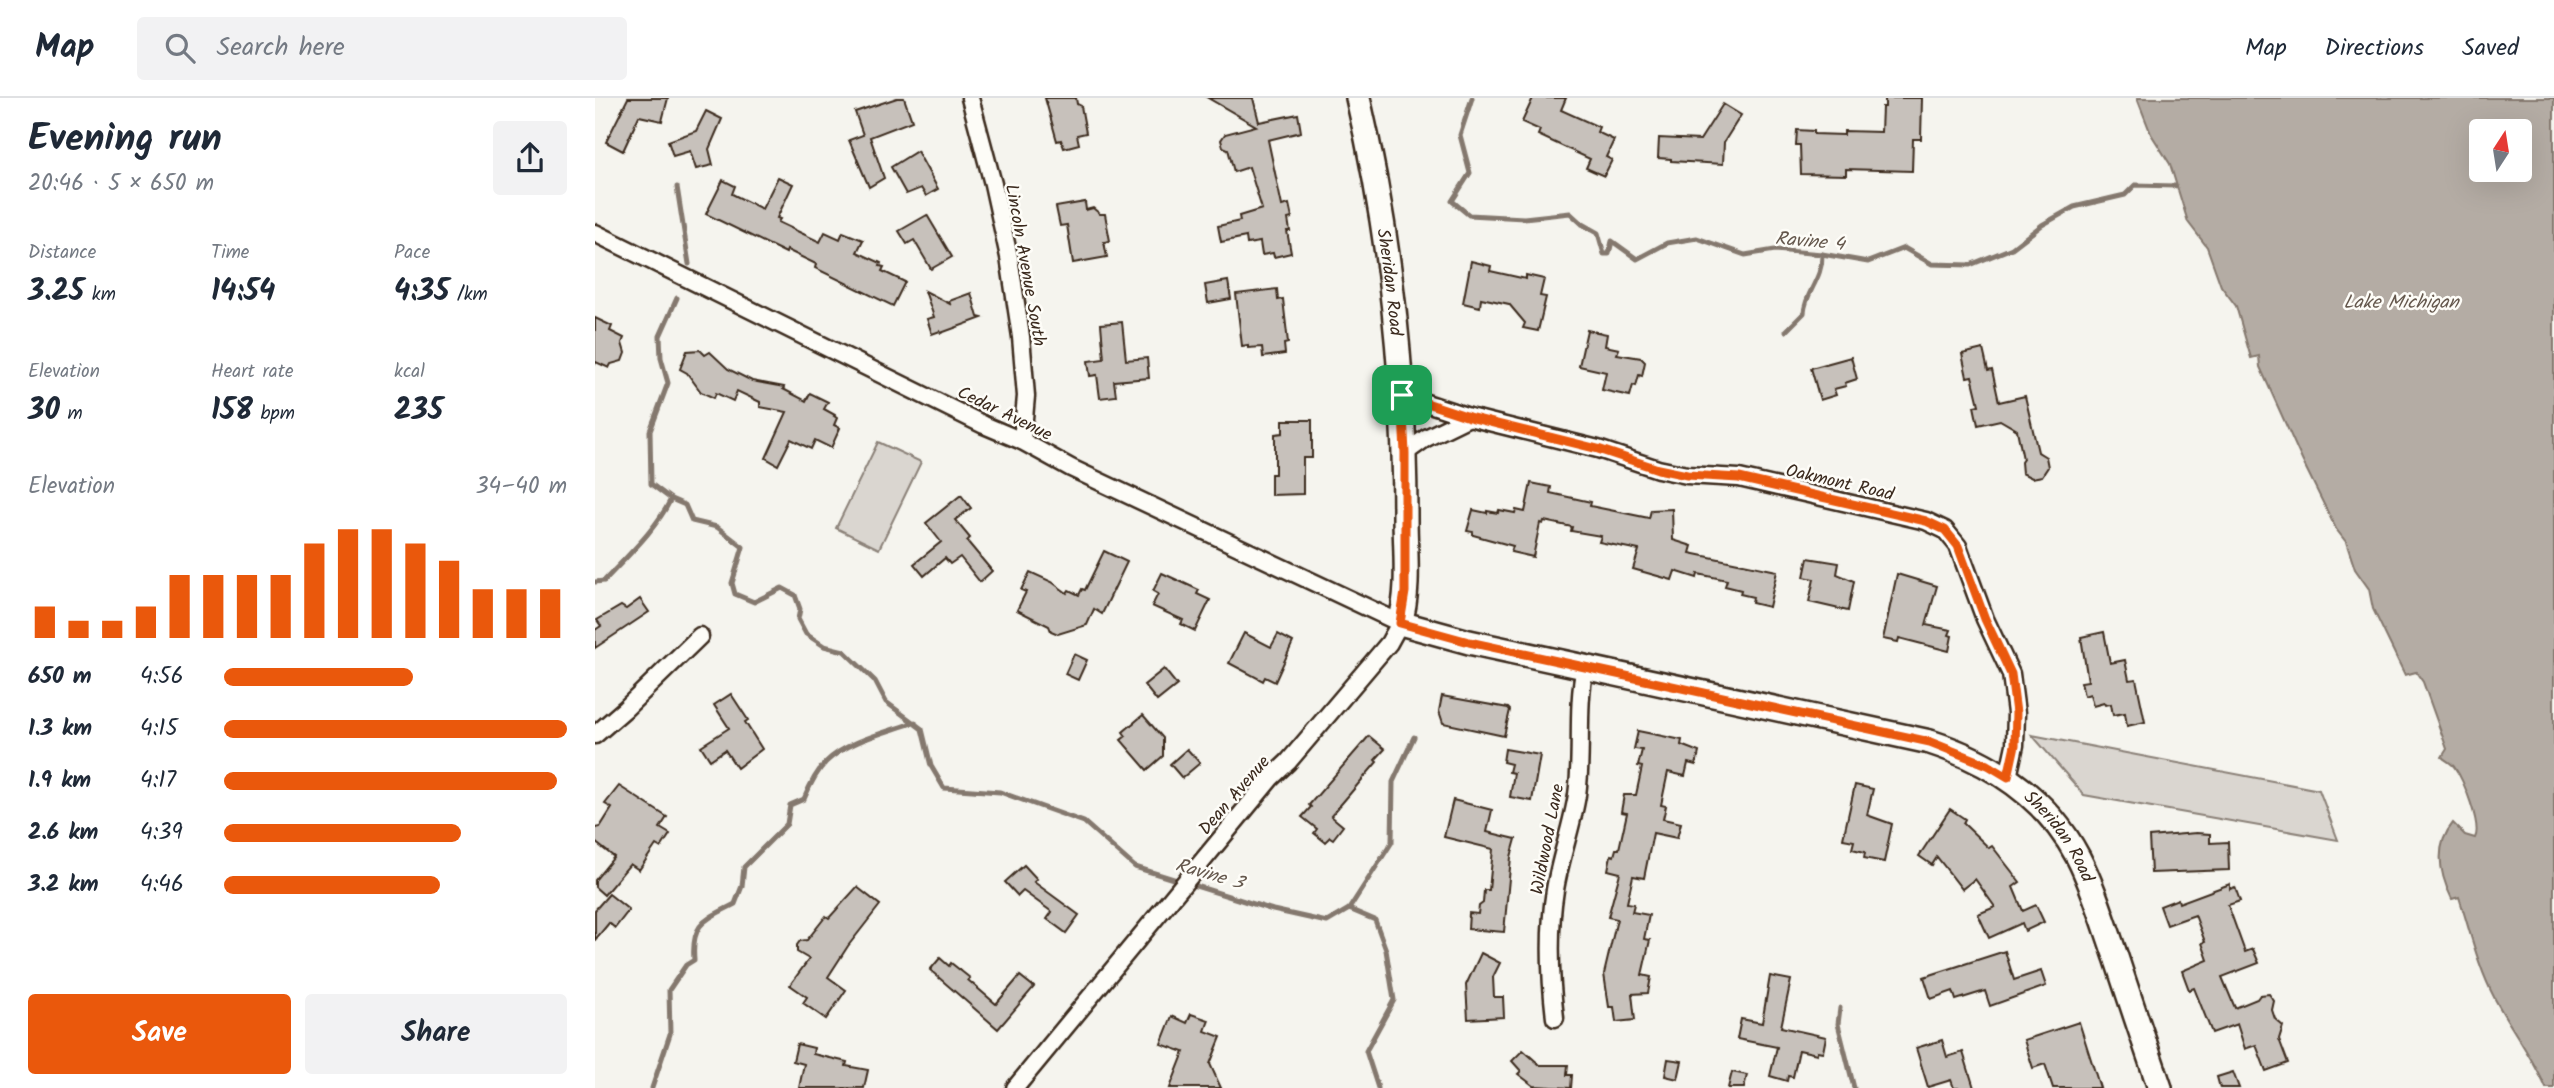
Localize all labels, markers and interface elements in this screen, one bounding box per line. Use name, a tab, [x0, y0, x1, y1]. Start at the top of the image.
search box	[137, 17, 627, 80]
text: Map	[35, 22, 95, 75]
text: Search here	[217, 27, 345, 69]
icon: search	[161, 29, 199, 67]
text: Map	[2245, 29, 2287, 68]
text: Directions	[2325, 29, 2424, 68]
text: Saved	[2462, 29, 2519, 68]
text: Evening run	[28, 110, 222, 170]
north arrow	[2469, 119, 2532, 182]
map controls	[2469, 119, 2532, 182]
button: share	[493, 121, 567, 195]
text: 20:46 · 5 × 650 m	[28, 166, 214, 202]
street label: Lincoln Avenue South	[996, 182, 1053, 349]
water label: Ravine 4	[1774, 224, 1847, 260]
street label: Sheridan Road	[1367, 227, 1410, 338]
text: Distance	[28, 238, 96, 268]
text: Time	[211, 238, 249, 268]
text: Pace	[394, 238, 430, 268]
text: 3.25	[28, 268, 84, 316]
text: 14:54	[211, 268, 275, 316]
text: 4:35	[394, 268, 449, 316]
text: km	[84, 280, 116, 310]
text: /km	[449, 280, 488, 310]
water label: Lake Michigan	[2343, 288, 2460, 318]
text: Elevation	[28, 357, 100, 387]
text: Heart rate	[211, 357, 294, 387]
text: kcal	[394, 357, 425, 387]
pin	[1372, 365, 1432, 425]
icon: arrive	[1383, 376, 1421, 414]
street label: Cedar Avenue	[952, 379, 1057, 450]
text: 30	[28, 387, 60, 435]
text: 158	[211, 387, 253, 435]
text: 235	[394, 387, 443, 435]
text: m	[60, 399, 83, 429]
text: bpm	[253, 399, 295, 429]
street label: Oakmont Road	[1783, 457, 1898, 510]
text: Elevation	[28, 469, 115, 505]
text: 34–40 m	[475, 469, 567, 505]
text: 650 m	[28, 659, 92, 695]
text: 4:56	[140, 659, 183, 695]
text: 1.3 km	[28, 711, 92, 747]
text: 4:15	[140, 711, 178, 747]
street label: Dean Avenue	[1192, 750, 1278, 842]
text: 1.9 km	[28, 763, 91, 799]
text: 4:17	[140, 763, 176, 799]
street label: Wildwood Lane	[1524, 781, 1573, 897]
street label: Sheridan Road	[2016, 784, 2101, 888]
text: 2.6 km	[28, 815, 98, 851]
text: 4:39	[140, 815, 183, 851]
water label: Ravine 3	[1172, 851, 1250, 900]
text: 3.2 km	[28, 867, 98, 903]
text: 4:46	[140, 867, 184, 903]
button: Save	[28, 994, 291, 1074]
button: Share	[305, 994, 567, 1074]

